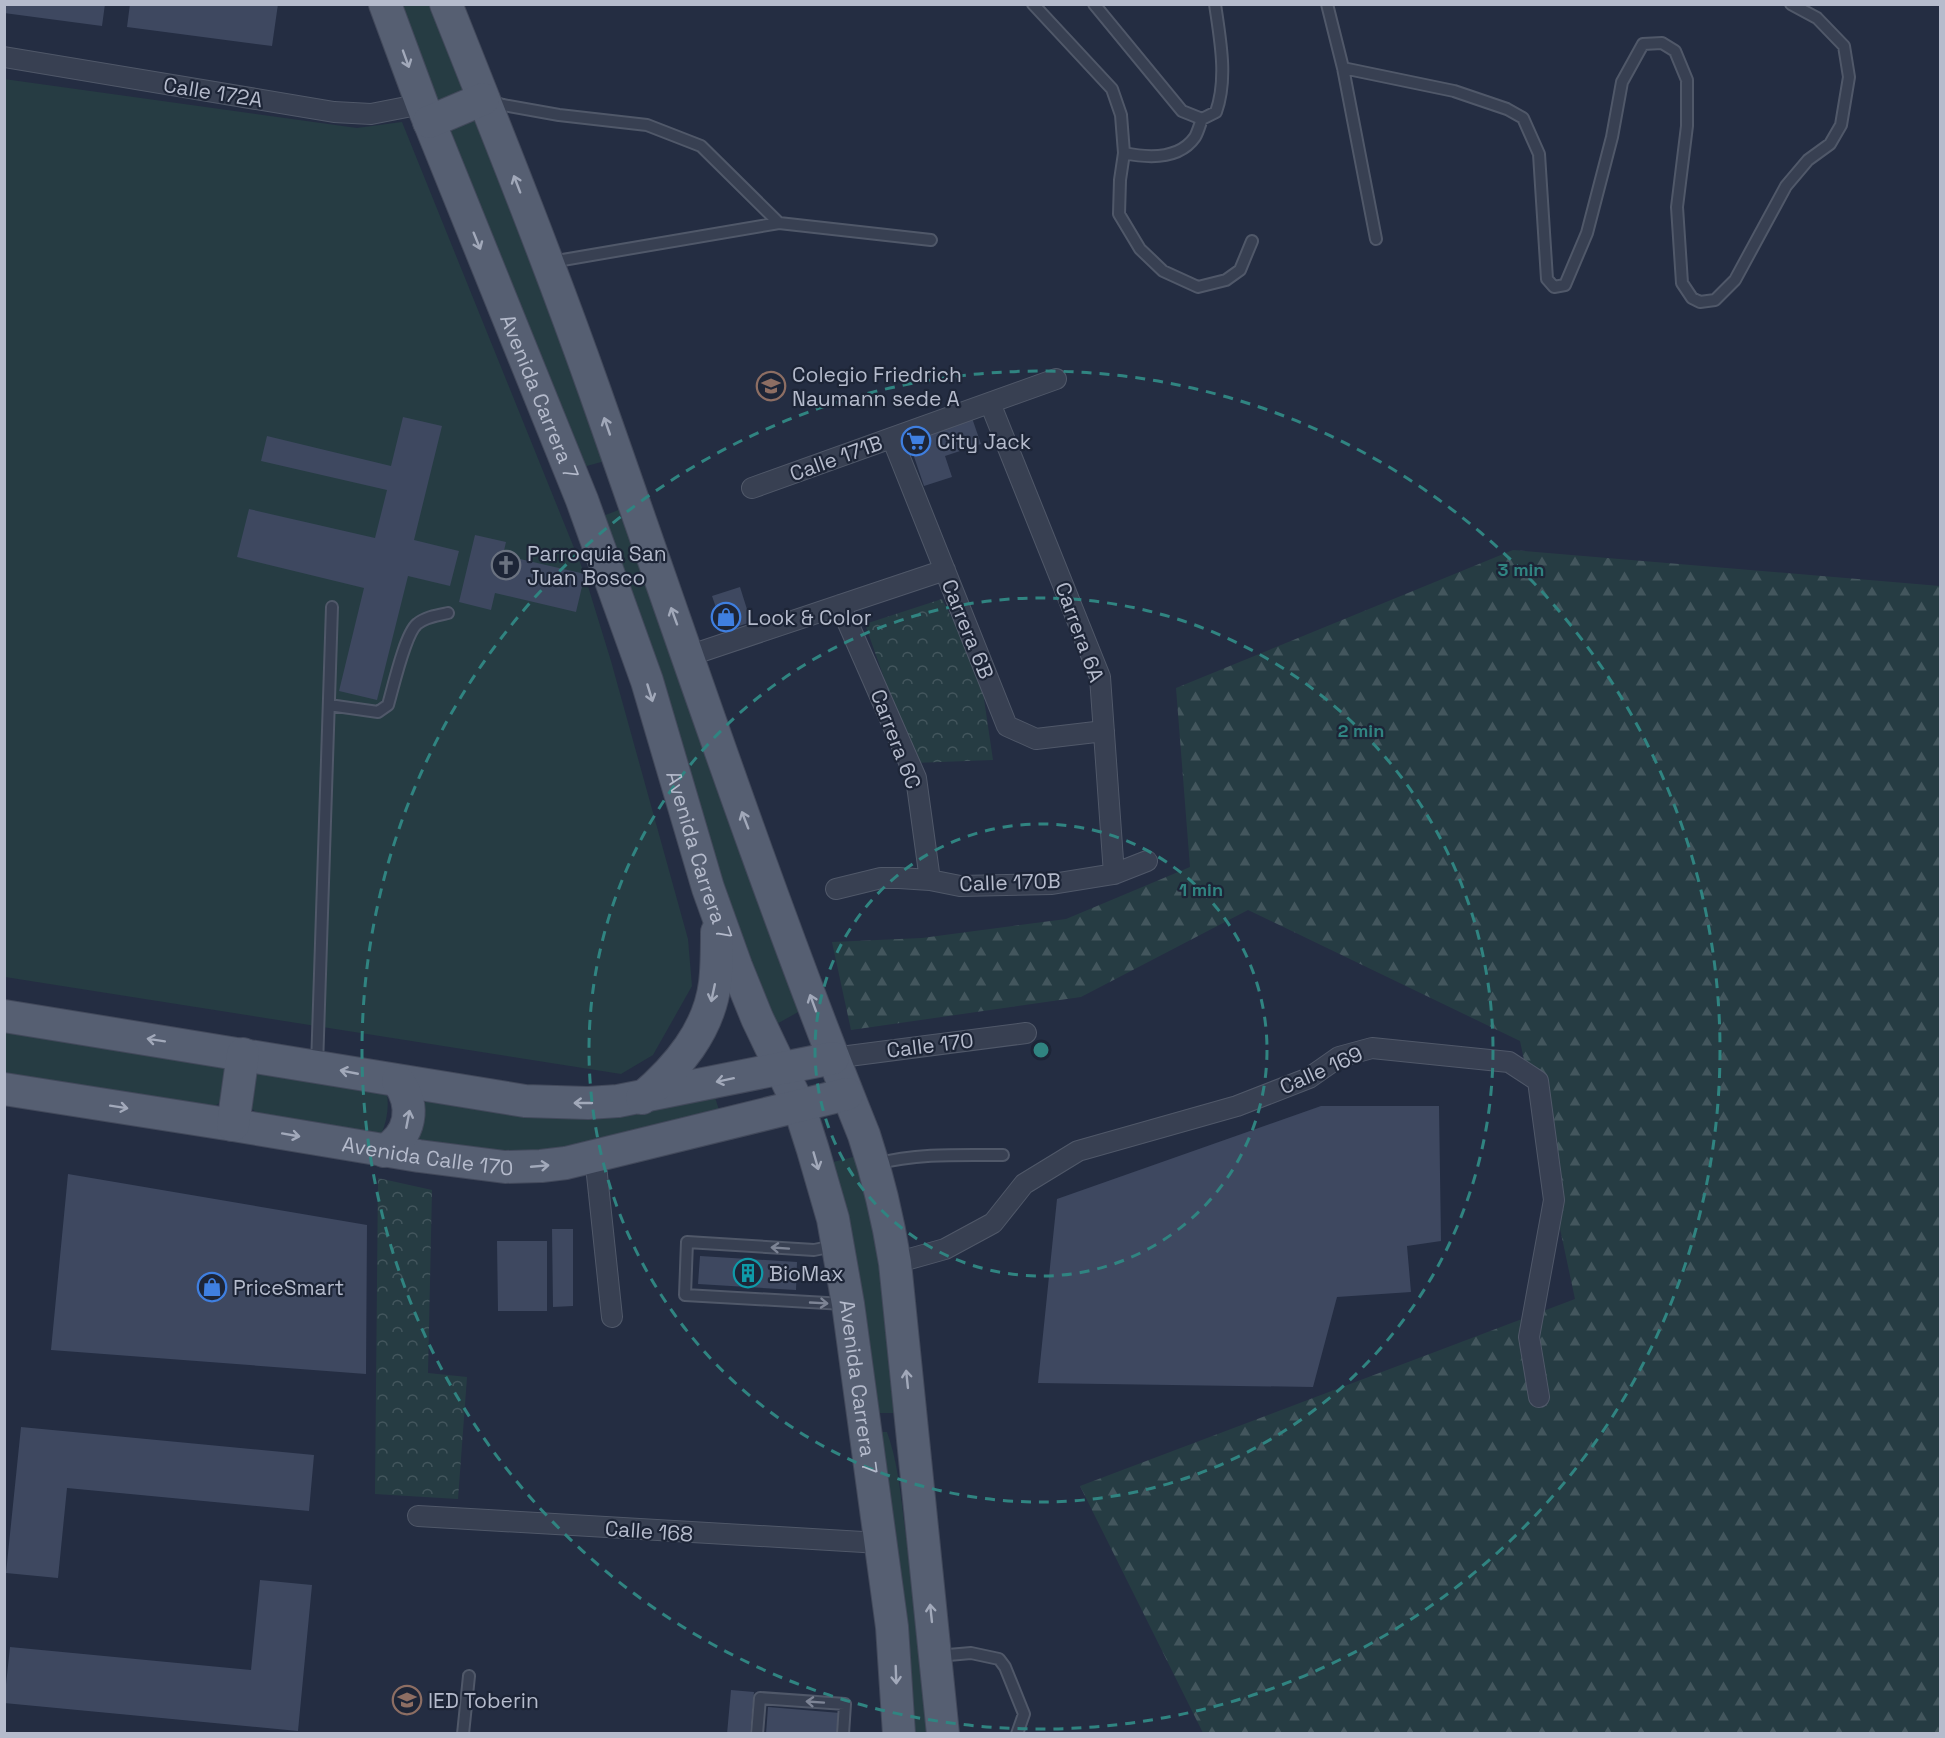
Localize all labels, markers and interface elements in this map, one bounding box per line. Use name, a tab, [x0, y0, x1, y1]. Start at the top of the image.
one-way arrow	[401, 50, 412, 68]
street label: Calle 172A	[162, 71, 264, 113]
one-way arrow	[511, 175, 522, 194]
one-way arrow	[472, 231, 483, 250]
street label: Avenida Carrera 7	[495, 310, 586, 483]
place label: Colegio Friedrich Naumann sede A	[792, 361, 962, 412]
school or university icon: Colegio Friedrich Naumann sede A	[755, 370, 787, 402]
one-way arrow	[600, 417, 611, 436]
supermarket icon: City Jack	[900, 425, 932, 457]
place label: City Jack	[937, 428, 1031, 455]
street label: Calle 171B	[786, 429, 886, 487]
place label: Parroquia San Juan Bosco	[527, 540, 667, 591]
church icon: Parroquia San Juan Bosco	[490, 549, 522, 581]
text: 3 min	[1498, 558, 1544, 581]
street label: Carrera 6B	[936, 575, 1000, 683]
street label: Carrera 6A	[1049, 578, 1111, 686]
shop icon: Look & Color	[710, 601, 742, 633]
place label: Look & Color	[747, 604, 872, 631]
one-way arrow	[667, 607, 678, 626]
one-way arrow	[645, 683, 656, 702]
street label: Carrera 6C	[865, 685, 927, 793]
text: 2 min	[1338, 719, 1384, 742]
street label: Avenida Carrera 7	[661, 767, 739, 943]
one-way arrow	[738, 811, 749, 830]
street label: Calle 170B	[959, 867, 1061, 897]
text: 1 min	[1179, 878, 1223, 901]
one-way arrow	[707, 982, 718, 1002]
one-way arrow	[806, 994, 817, 1013]
street label: Calle 170	[885, 1026, 975, 1064]
one-way arrow	[147, 1035, 167, 1046]
centre of rings	[1031, 1040, 1051, 1060]
street label: Calle 169	[1275, 1040, 1367, 1100]
one-way arrow	[339, 1066, 359, 1077]
one-way arrow	[716, 1075, 735, 1086]
one-way arrow	[574, 1097, 594, 1109]
one-way arrow	[109, 1102, 129, 1113]
one-way arrow	[402, 1110, 414, 1129]
one-way arrow	[281, 1130, 300, 1141]
street label: Avenida Calle 170	[340, 1130, 514, 1181]
one-way arrow	[811, 1152, 823, 1171]
one-way arrow	[529, 1160, 549, 1171]
one-way arrow	[770, 1242, 790, 1253]
building icon: BioMax	[732, 1257, 764, 1289]
place label: BioMax	[769, 1260, 844, 1287]
shop icon: PriceSmart	[196, 1271, 228, 1303]
place label: PriceSmart	[233, 1274, 344, 1301]
one-way arrow	[808, 1298, 828, 1309]
street label: Avenida Carrera 7	[834, 1298, 885, 1476]
one-way arrow	[901, 1370, 912, 1390]
street label: Calle 168	[604, 1514, 694, 1548]
one-way arrow	[925, 1603, 936, 1623]
one-way arrow	[890, 1664, 901, 1684]
school or university icon: IED Toberin	[391, 1684, 423, 1716]
place label: IED Toberin	[428, 1687, 539, 1714]
one-way arrow	[806, 1696, 826, 1707]

